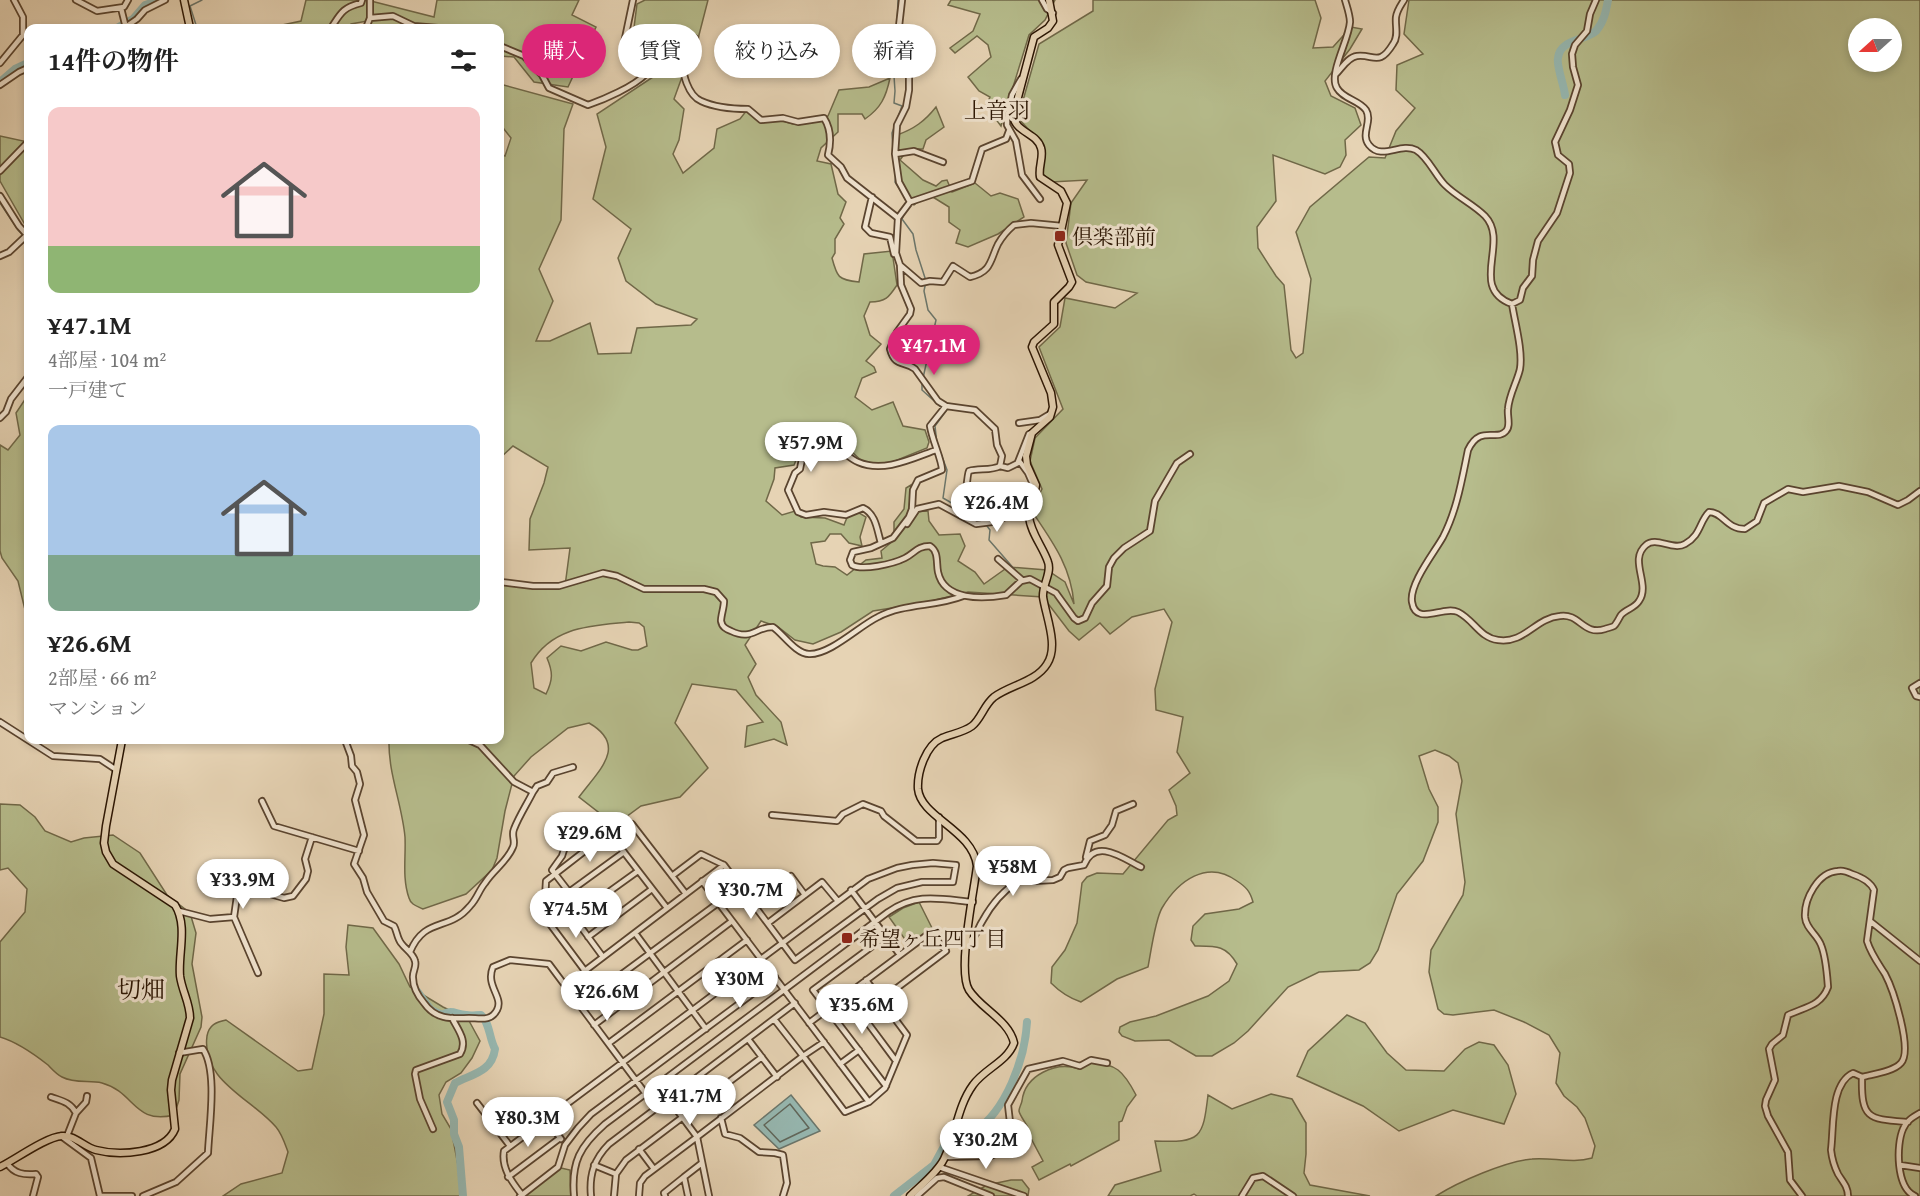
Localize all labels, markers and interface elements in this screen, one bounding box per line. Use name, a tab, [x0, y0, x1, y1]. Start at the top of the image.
north arrow	[1848, 18, 1902, 72]
map controls	[1848, 18, 1902, 72]
chip: 購入	[522, 24, 606, 78]
chip: 賃貸	[618, 24, 702, 78]
chip: 絞り込み	[714, 24, 840, 78]
chip: 新着	[852, 24, 936, 78]
text: 14件の物件	[48, 41, 179, 80]
icon: filters	[447, 44, 480, 77]
district label: 上音羽	[964, 94, 1030, 126]
icon: home	[210, 146, 318, 254]
place label: 倶楽部前	[1072, 221, 1156, 252]
marker: 倶楽部前	[1053, 229, 1067, 243]
text: ¥47.1M	[48, 305, 132, 344]
pin: ¥47.1M	[885, 325, 983, 376]
text: ¥47.1M	[902, 330, 966, 359]
text: 4部屋 · 104 m²	[48, 345, 166, 374]
text: 一戸建て	[48, 375, 128, 404]
pin: ¥57.9M	[762, 422, 860, 473]
text: ¥57.9M	[779, 427, 843, 456]
icon: home	[210, 464, 318, 572]
pin: ¥26.4M	[948, 482, 1046, 533]
text: ¥26.4M	[965, 487, 1029, 516]
text: ¥26.6M	[48, 623, 132, 662]
text: 2部屋 · 66 m²	[48, 663, 157, 692]
text: マンション	[48, 693, 147, 722]
pin: ¥29.6M	[541, 812, 639, 863]
text: ¥29.6M	[558, 817, 622, 846]
pin: ¥58M	[977, 846, 1049, 897]
text: ¥58M	[989, 851, 1037, 880]
pin: ¥33.9M	[194, 859, 292, 910]
text: ¥33.9M	[211, 864, 275, 893]
pin: ¥30.7M	[702, 869, 800, 920]
text: ¥30.7M	[719, 874, 783, 903]
pin: ¥74.5M	[527, 888, 625, 939]
text: ¥74.5M	[544, 893, 608, 922]
place label: 希望ヶ丘四丁目	[859, 923, 1006, 954]
marker: 希望ヶ丘四丁目	[840, 931, 854, 945]
pin: ¥30M	[704, 958, 776, 1009]
text: ¥30M	[716, 963, 764, 992]
pin: ¥26.6M	[558, 971, 656, 1022]
district label: 切畑	[117, 972, 165, 1007]
text: ¥26.6M	[575, 976, 639, 1005]
pin: ¥35.6M	[813, 984, 911, 1035]
text: ¥35.6M	[830, 989, 894, 1018]
pin: ¥41.7M	[641, 1075, 739, 1126]
text: ¥41.7M	[658, 1080, 722, 1109]
pin: ¥80.3M	[479, 1097, 577, 1148]
text: ¥80.3M	[496, 1102, 560, 1131]
pin: ¥30.2M	[937, 1119, 1035, 1170]
text: ¥30.2M	[954, 1124, 1018, 1153]

